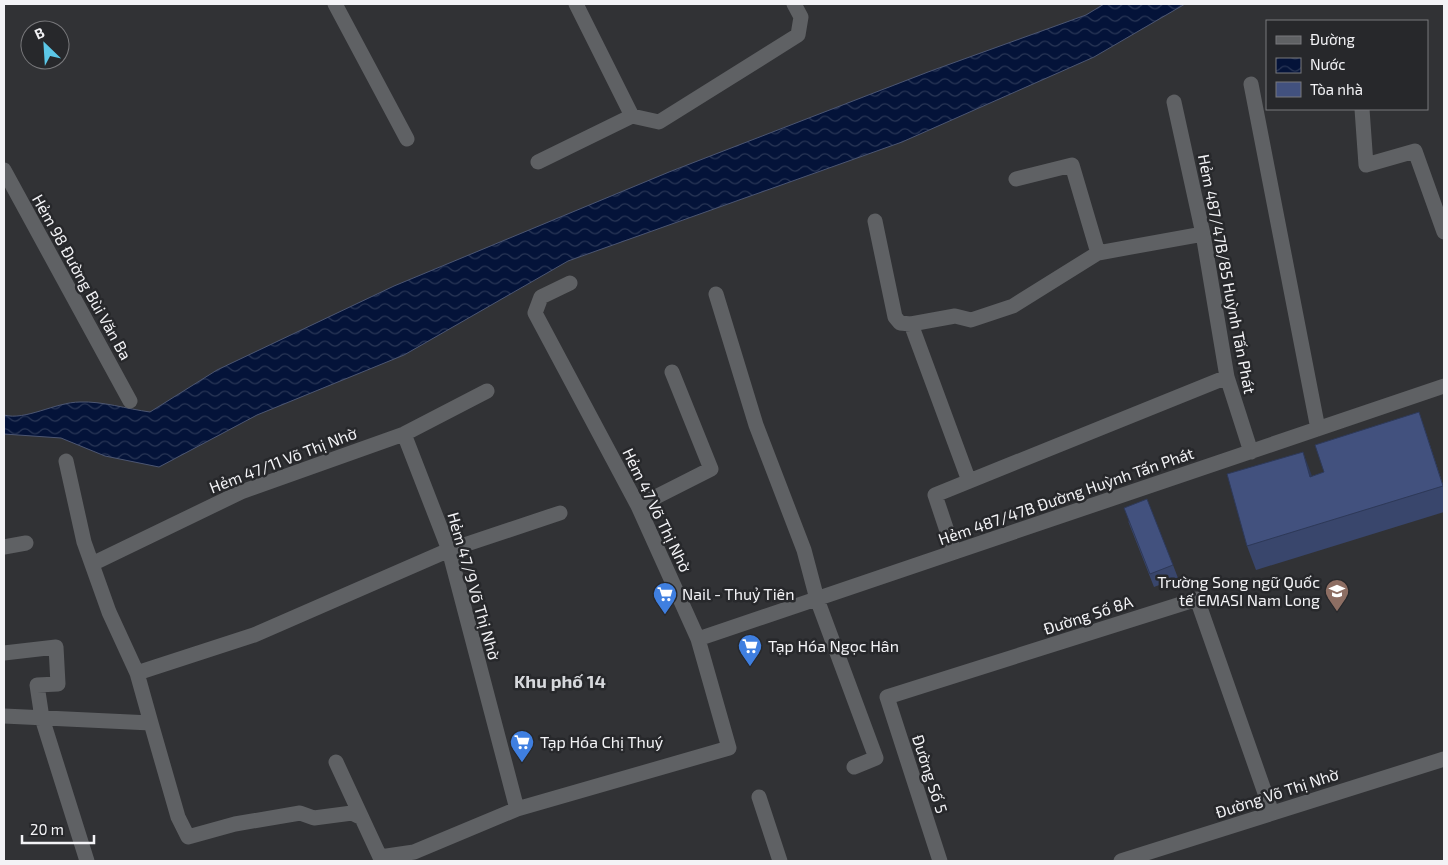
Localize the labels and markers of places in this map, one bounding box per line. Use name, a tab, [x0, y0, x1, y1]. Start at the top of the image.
place label: Trường Song ngữ Quốc tế EMASI Nam Long	[1157, 572, 1320, 609]
school or university icon: Trường Song ngữ Quốc tế EMASI Nam Long	[1324, 578, 1350, 612]
supermarket icon: Nail - Thuỷ Tiên	[652, 581, 678, 615]
place label: Nail - Thuỷ Tiên	[682, 584, 795, 603]
supermarket icon: Tạp Hóa Ngọc Hân	[737, 633, 763, 667]
place label: Tạp Hóa Ngọc Hân	[768, 636, 899, 655]
supermarket icon: Tạp Hóa Chị Thuý	[509, 729, 535, 763]
place label: Tạp Hóa Chị Thuý	[540, 732, 664, 751]

